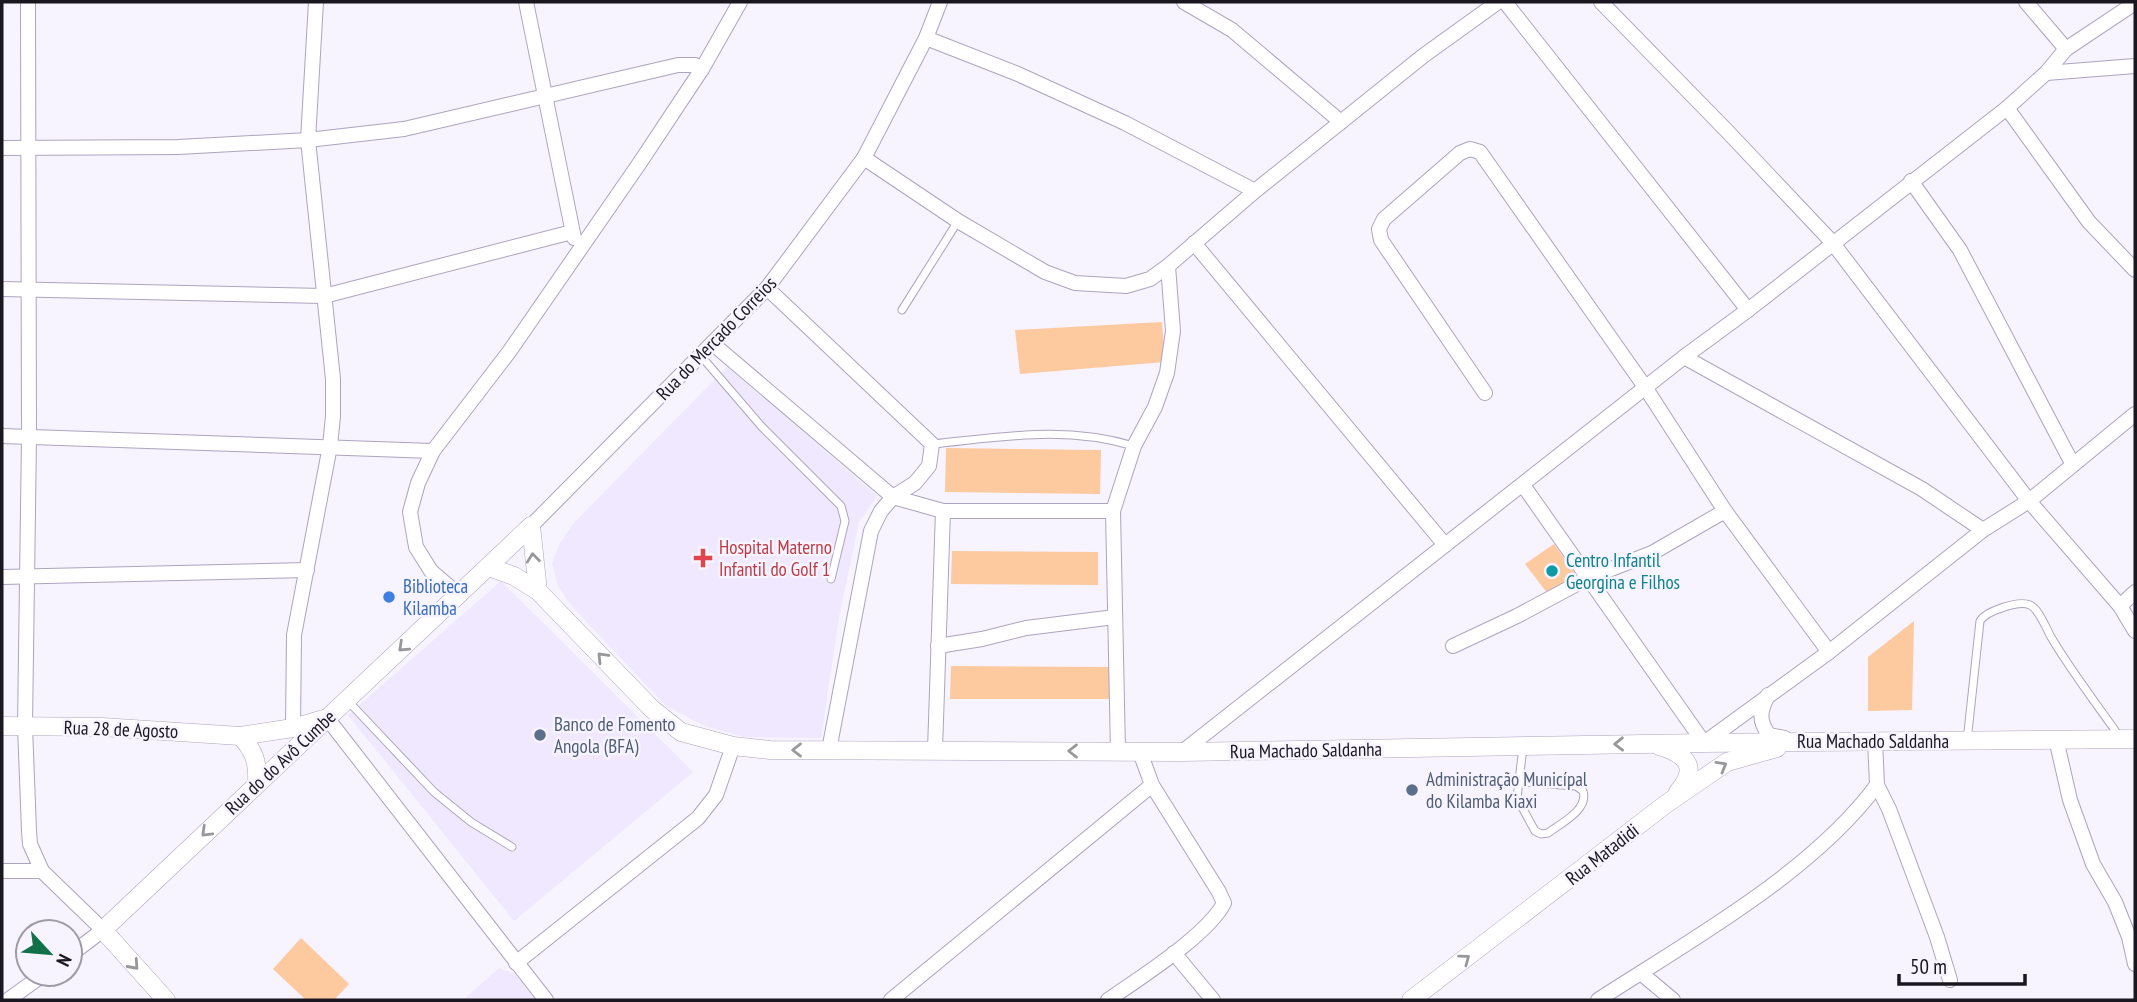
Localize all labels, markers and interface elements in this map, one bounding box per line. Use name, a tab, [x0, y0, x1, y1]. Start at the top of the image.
street label: Rua do Mercado Correios	[651, 271, 781, 405]
place label: Hospital Materno Infantil do Golf 1	[719, 535, 832, 581]
marker: Hospital Materno Infantil do Golf 1	[693, 548, 713, 568]
place label: Centro Infantil Georgina e Filhos	[1566, 548, 1680, 594]
one-way arrow	[526, 552, 541, 563]
marker: Centro Infantil Georgina e Filhos	[1544, 563, 1560, 579]
place label: Biblioteca Kilamba	[403, 574, 468, 620]
marker: Biblioteca Kilamba	[381, 589, 397, 605]
one-way arrow	[398, 638, 411, 651]
one-way arrow	[597, 652, 610, 665]
street label: Rua do do Avô Cumbe	[220, 705, 340, 819]
place label: Banco de Fomento Angola (BFA)	[554, 712, 676, 758]
street label: Rua 28 de Agosto	[63, 715, 179, 743]
marker: Banco de Fomento Angola (BFA)	[532, 727, 548, 743]
street label: Rua Machado Saldanha	[1797, 729, 1949, 753]
one-way arrow	[1614, 736, 1624, 752]
street label: Rua Machado Saldanha	[1230, 737, 1382, 763]
one-way arrow	[791, 742, 802, 758]
one-way arrow	[1068, 743, 1078, 759]
one-way arrow	[1715, 761, 1728, 774]
place label: Administração Municípal do Kilamba Kiaxi	[1426, 767, 1588, 813]
marker: Administração Municípal do Kilamba Kiaxi	[1404, 782, 1420, 798]
street label: Rua Matadidi	[1561, 818, 1643, 890]
one-way arrow	[201, 824, 214, 837]
north arrow	[14, 918, 84, 988]
scale bar	[1899, 942, 2025, 986]
text: N	[51, 951, 77, 970]
text: 50 m	[1910, 953, 1947, 980]
one-way arrow	[1458, 954, 1470, 967]
one-way arrow	[126, 957, 139, 970]

